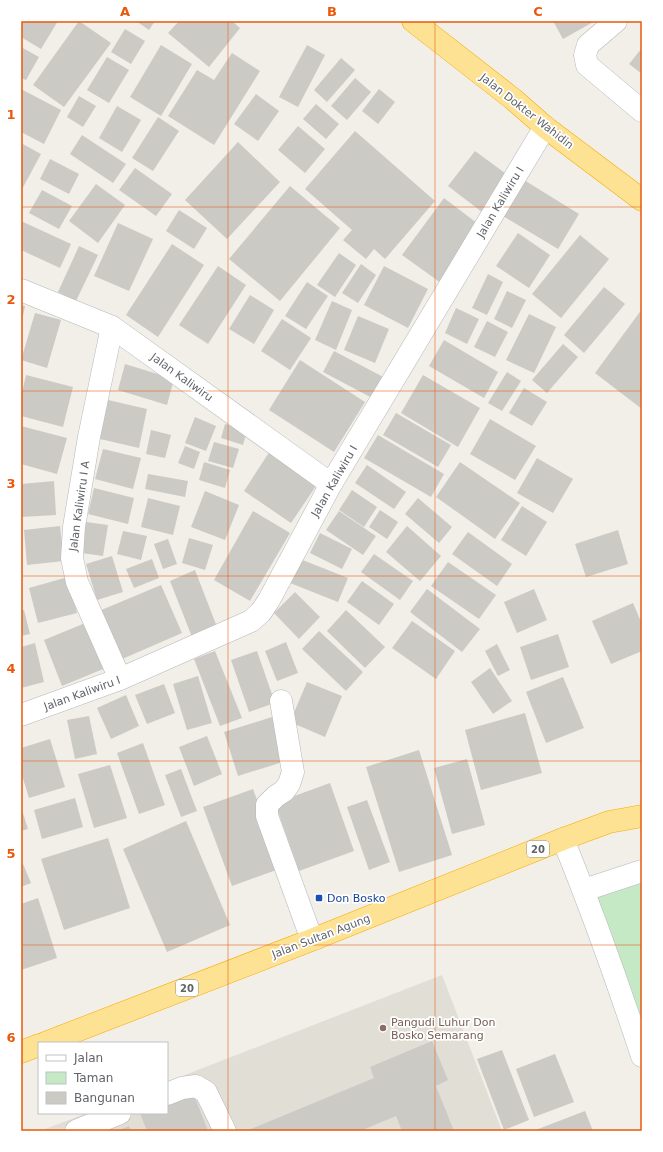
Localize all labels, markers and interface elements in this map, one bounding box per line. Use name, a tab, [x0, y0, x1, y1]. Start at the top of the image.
text: A	[120, 4, 130, 19]
text: B	[327, 4, 337, 19]
text: C	[533, 4, 543, 19]
street label: Jalan Dokter Wahidin	[477, 70, 576, 152]
text: 1	[6, 107, 16, 122]
street label: Jalan Kaliwiru I	[474, 164, 527, 241]
text: 2	[6, 292, 16, 307]
street label: Jalan Kaliwiru	[147, 350, 215, 404]
street label: Jalan Kaliwiru I	[308, 443, 360, 520]
street label: Jalan Kaliwiru I A	[67, 459, 92, 553]
text: 3	[6, 476, 16, 491]
text: 4	[6, 661, 16, 676]
street label: Jalan Kaliwiru I	[41, 674, 122, 714]
road number: 20	[527, 841, 549, 857]
text: 5	[6, 846, 16, 861]
place label: Don Bosko	[327, 892, 386, 905]
marker: Don Bosko	[314, 893, 324, 903]
street label: Jalan Sultan Agung	[269, 912, 372, 962]
road number: 20	[176, 980, 198, 996]
place label: Pangudi Luhur Don Bosko Semarang	[391, 1016, 495, 1042]
marker: Pangudi Luhur Don Bosko Semarang	[378, 1023, 388, 1033]
text: 6	[6, 1030, 16, 1045]
legend	[38, 1042, 168, 1114]
text: Jalan	[73, 1051, 103, 1065]
text: Taman	[73, 1071, 113, 1085]
text: Bangunan	[74, 1091, 135, 1105]

